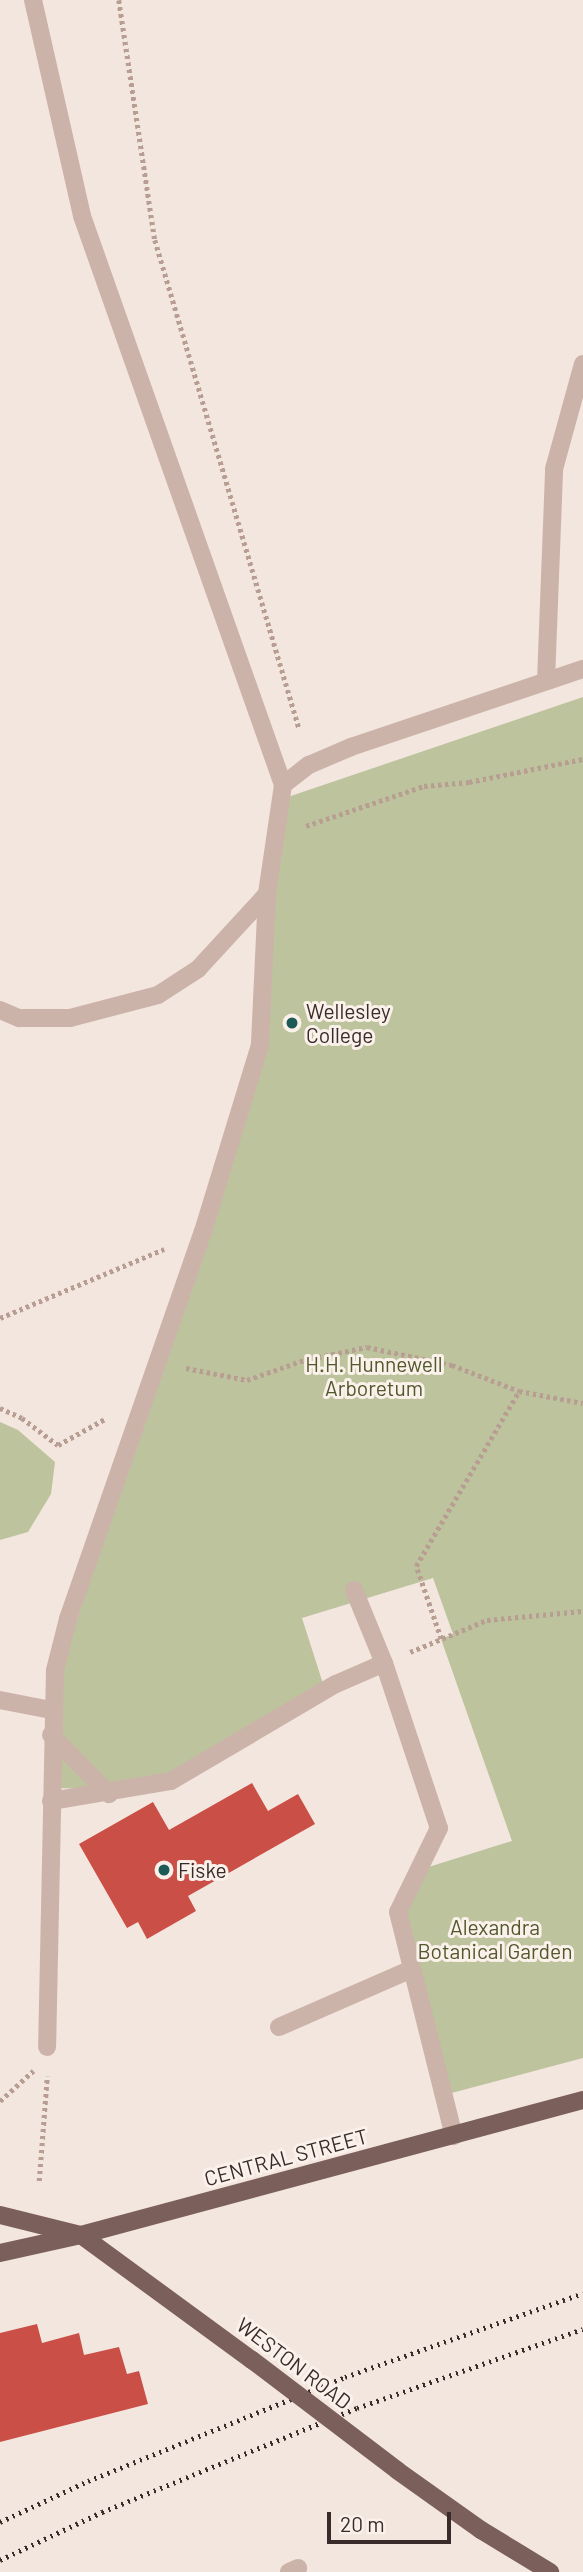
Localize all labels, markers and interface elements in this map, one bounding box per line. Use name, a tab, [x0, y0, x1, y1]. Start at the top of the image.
place label: Wellesley College	[306, 998, 391, 1048]
marker: Wellesley College	[284, 1015, 300, 1031]
park label: H.H. Hunnewell Arboretum	[305, 1351, 443, 1401]
place label: Fiske	[178, 1857, 227, 1883]
marker: Fiske	[156, 1862, 172, 1878]
park label: Alexandra Botanical Garden	[417, 1914, 573, 1964]
street label: CENTRAL STREET	[202, 2123, 370, 2191]
street label: WESTON ROAD	[232, 2312, 356, 2414]
scale bar	[331, 2498, 455, 2542]
text: 20 m	[340, 2511, 385, 2536]

